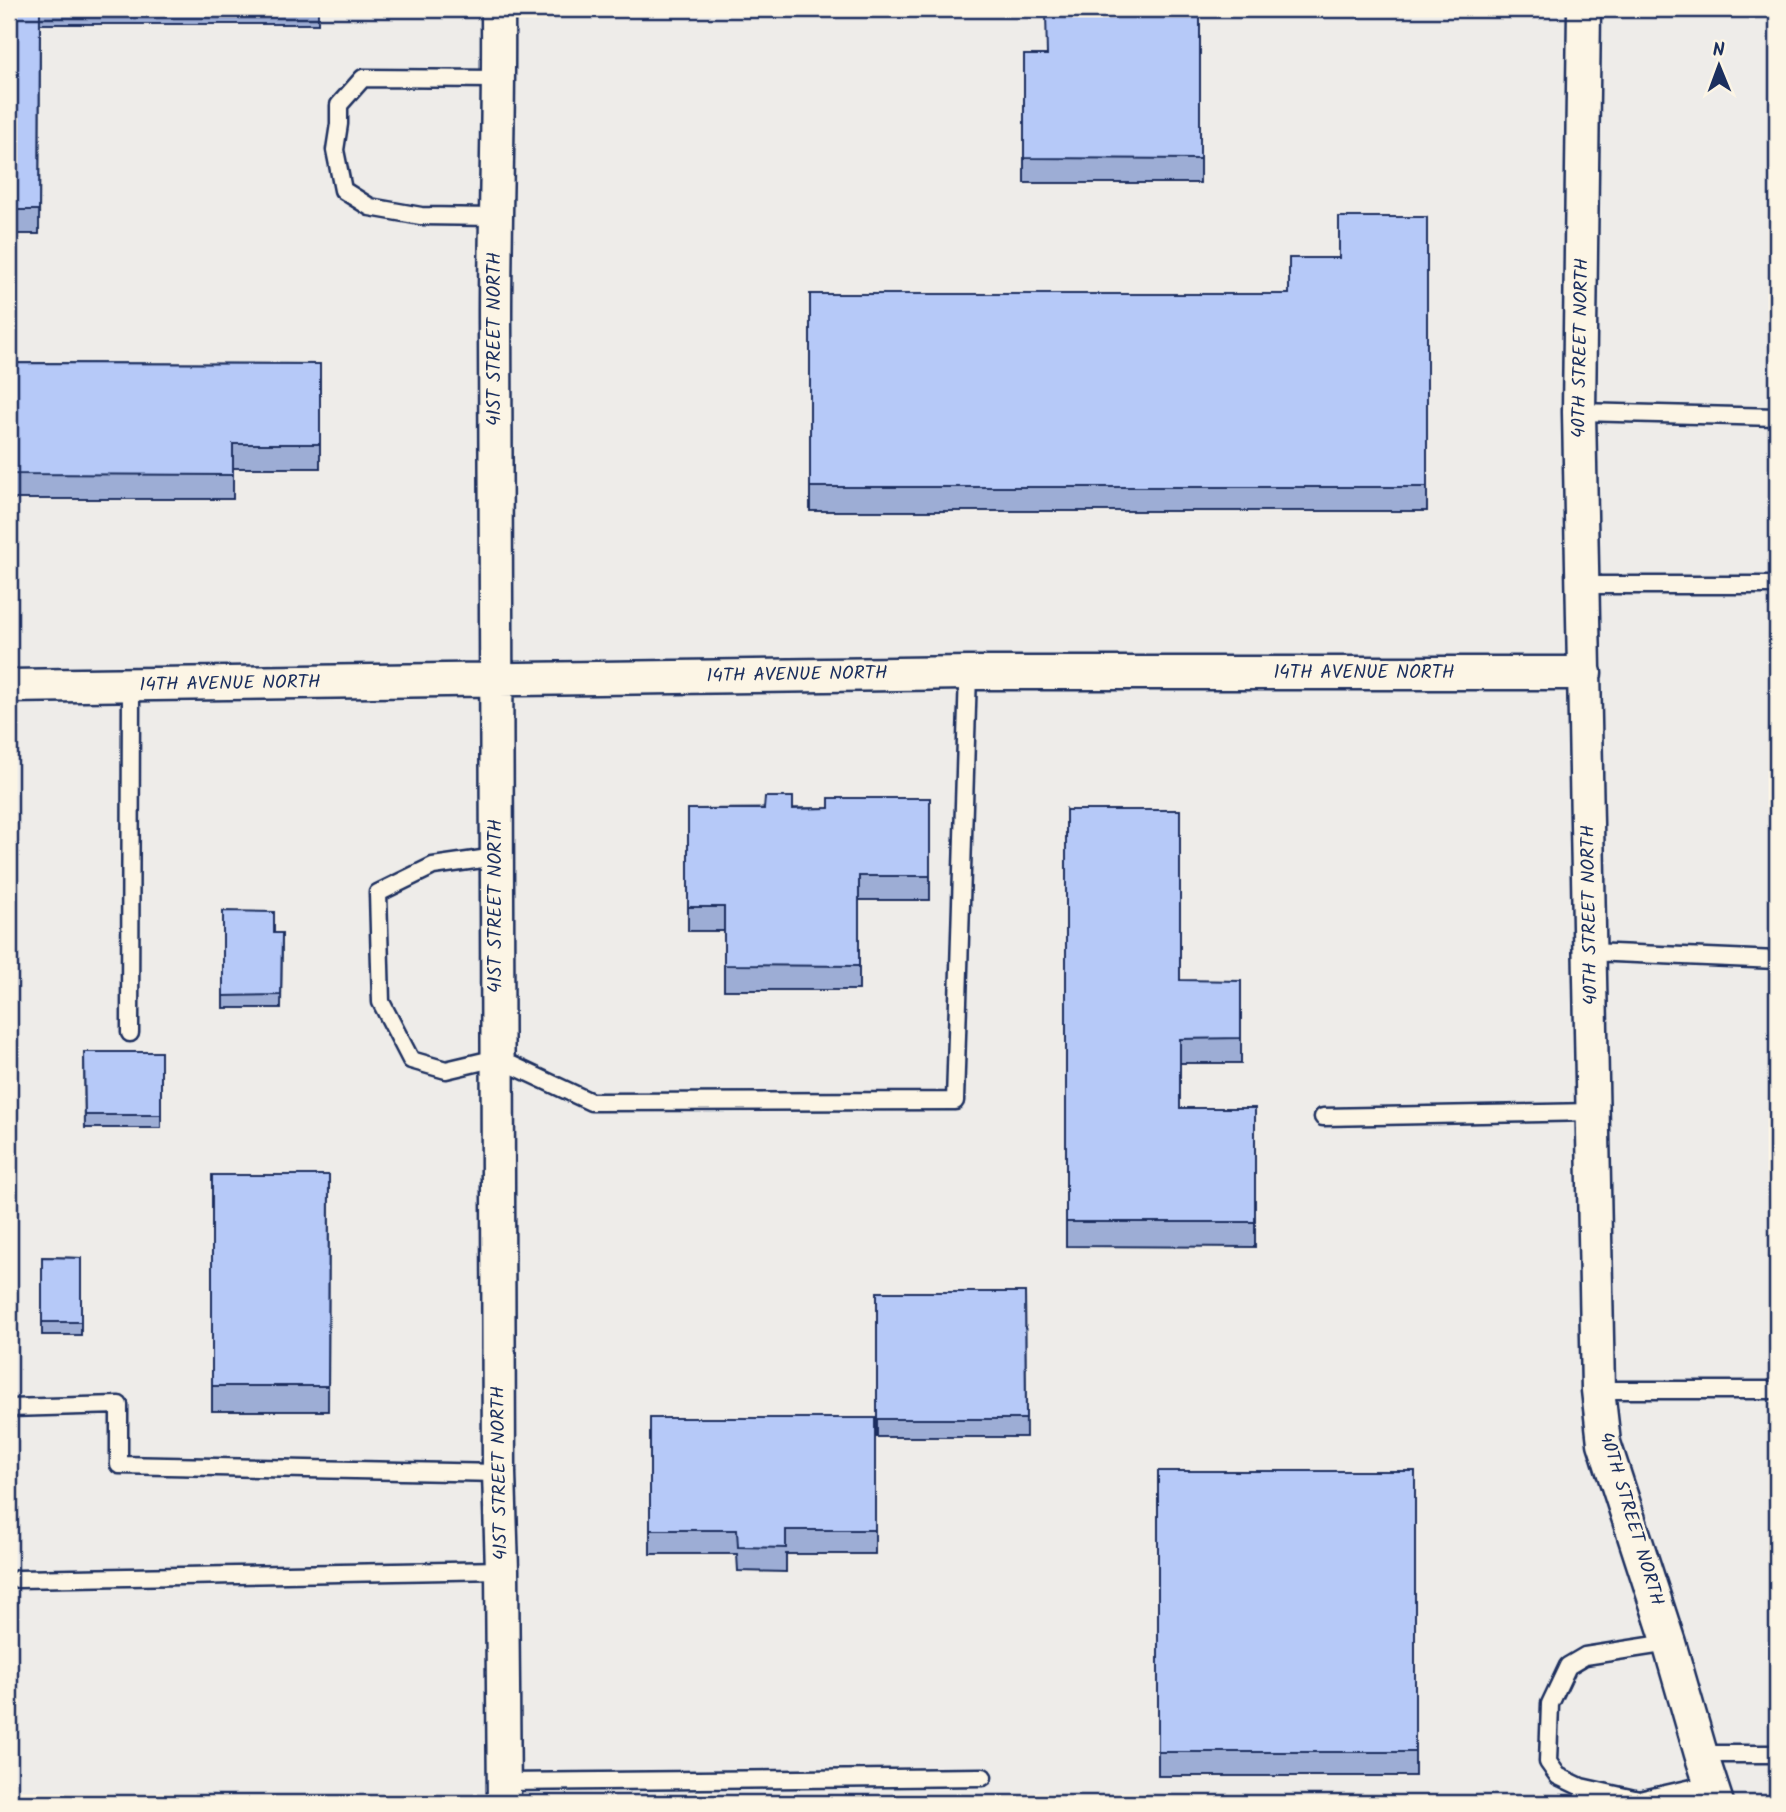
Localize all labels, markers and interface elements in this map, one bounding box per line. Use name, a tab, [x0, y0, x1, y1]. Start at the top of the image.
north arrow	[1684, 32, 1754, 102]
text: N	[1712, 36, 1725, 66]
street label: 41ST STREET NORTH	[480, 252, 510, 426]
street label: 40TH STREET NORTH	[1564, 258, 1598, 438]
street label: 14TH AVENUE NORTH	[706, 658, 888, 692]
street label: 14TH AVENUE NORTH	[1273, 658, 1455, 688]
street label: 14TH AVENUE NORTH	[139, 667, 321, 701]
street label: 41ST STREET NORTH	[481, 819, 511, 993]
street label: 40TH STREET NORTH	[1573, 825, 1607, 1005]
street label: 41ST STREET NORTH	[483, 1386, 517, 1560]
street label: 40TH STREET NORTH	[1590, 1428, 1672, 1610]

